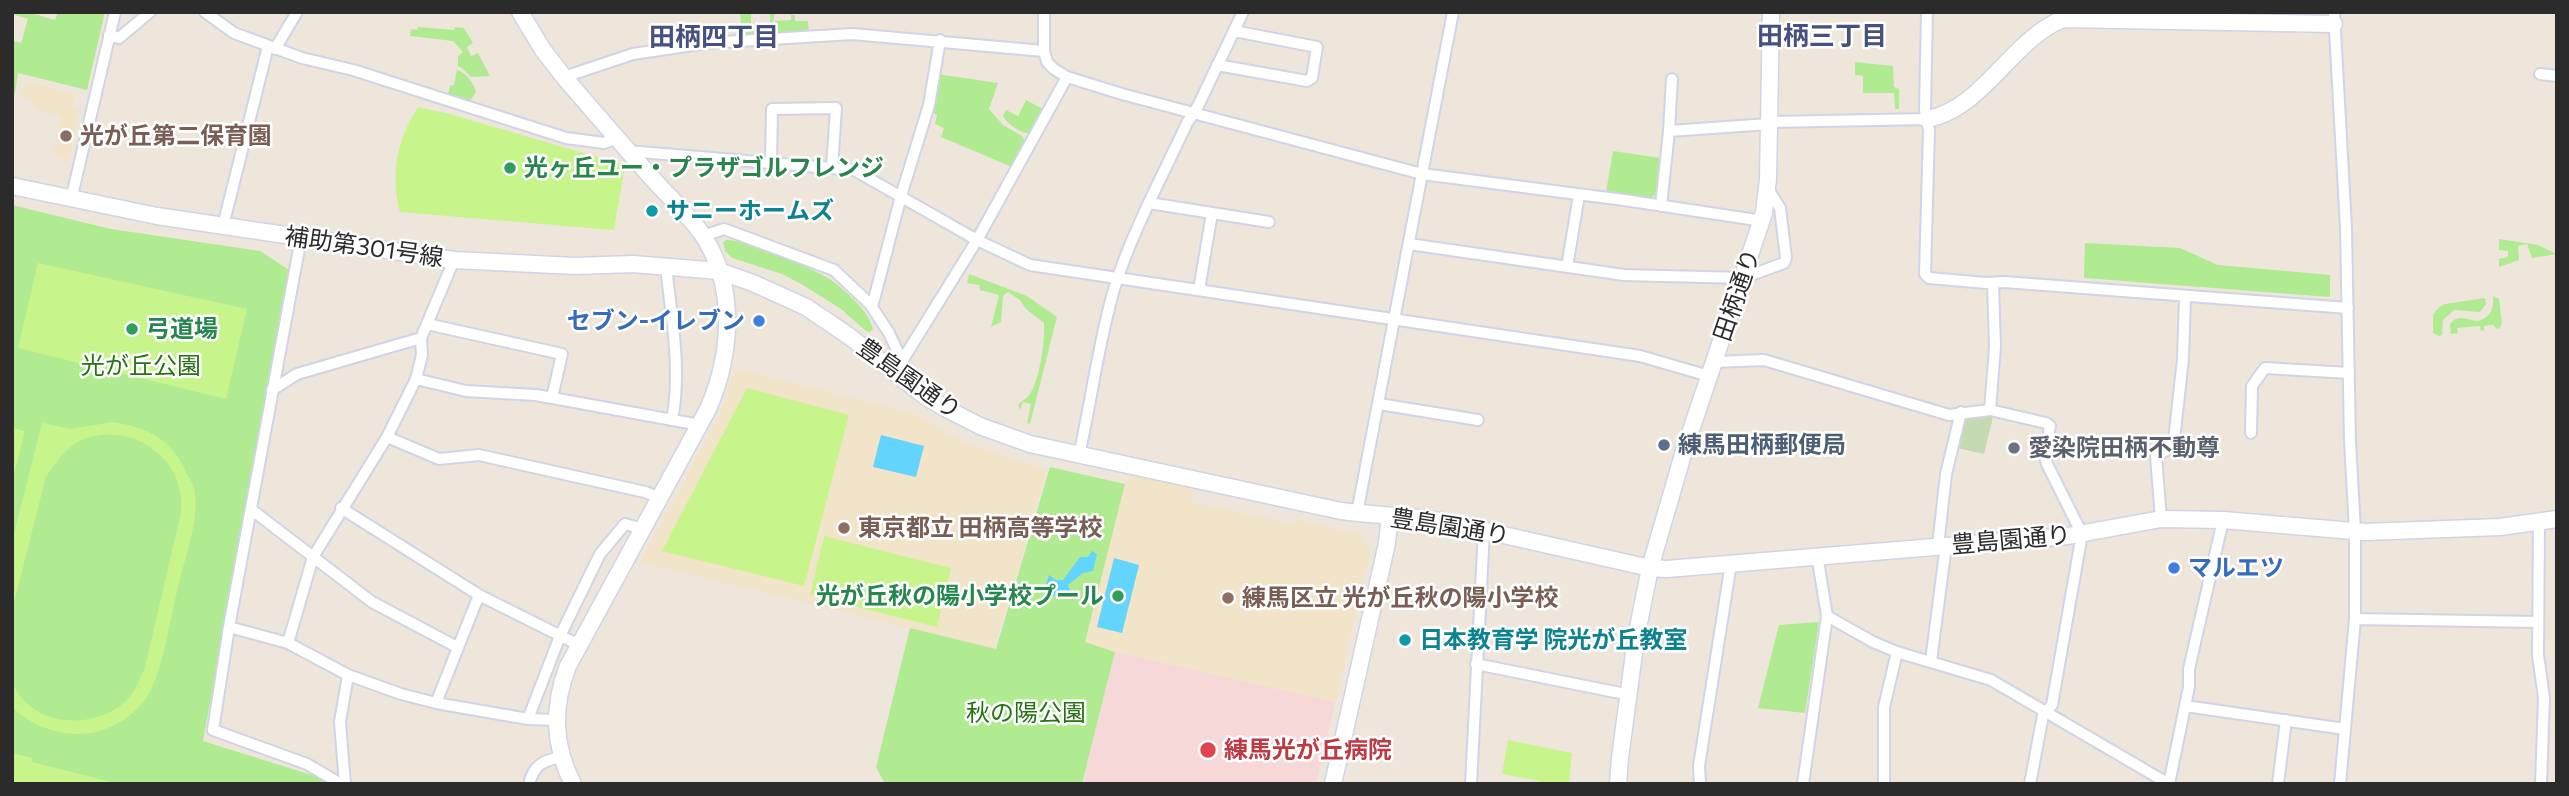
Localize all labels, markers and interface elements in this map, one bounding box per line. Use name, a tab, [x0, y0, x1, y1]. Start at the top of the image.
district label: 田柄三丁目	[1757, 20, 1887, 52]
district label: 田柄四丁目	[649, 21, 779, 53]
place label: 光が丘第二保育園	[80, 122, 272, 150]
marker: 光が丘第二保育園	[58, 128, 74, 144]
place label: 光ヶ丘ユー・プラザゴルフレンジ	[524, 154, 884, 182]
marker: 光ヶ丘ユー・プラザゴルフレンジ	[502, 160, 518, 176]
place label: サニーホームズ	[666, 197, 834, 225]
marker: サニーホームズ	[644, 203, 660, 219]
street label: 補助第301号線	[283, 222, 445, 272]
street label: 田柄通り	[1708, 245, 1766, 345]
place label: セブン-イレブン	[567, 307, 745, 335]
marker: セブン-イレブン	[751, 313, 767, 329]
place label: 弓道場	[146, 315, 218, 343]
marker: 弓道場	[124, 321, 140, 337]
street label: 豊島園通り	[852, 333, 966, 425]
park label: 光が丘公園	[81, 352, 201, 380]
place label: 練馬田柄郵便局	[1678, 431, 1846, 459]
place label: 愛染院田柄不動尊	[2028, 434, 2220, 462]
marker: 練馬田柄郵便局	[1656, 437, 1672, 453]
marker: 愛染院田柄不動尊	[2006, 440, 2022, 456]
street label: 豊島園通り	[1388, 503, 1512, 551]
place label: 東京都立 田柄高等学校	[858, 514, 1103, 542]
marker: 東京都立 田柄高等学校	[836, 520, 852, 536]
street label: 豊島園通り	[1950, 520, 2072, 560]
place label: マルエツ	[2188, 554, 2284, 582]
marker: マルエツ	[2166, 560, 2182, 576]
place label: 光が丘秋の陽小学校プール	[816, 582, 1104, 610]
place label: 練馬区立 光が丘秋の陽小学校	[1242, 584, 1559, 612]
marker: 光が丘秋の陽小学校プール	[1110, 588, 1126, 604]
marker: 練馬区立 光が丘秋の陽小学校	[1220, 590, 1236, 606]
place label: 日本教育学 院光が丘教室	[1419, 626, 1688, 654]
marker: 日本教育学 院光が丘教室	[1397, 632, 1413, 648]
park label: 秋の陽公園	[966, 699, 1086, 727]
place label: 練馬光が丘病院	[1224, 736, 1392, 764]
marker: 練馬光が丘病院	[1198, 740, 1218, 760]

